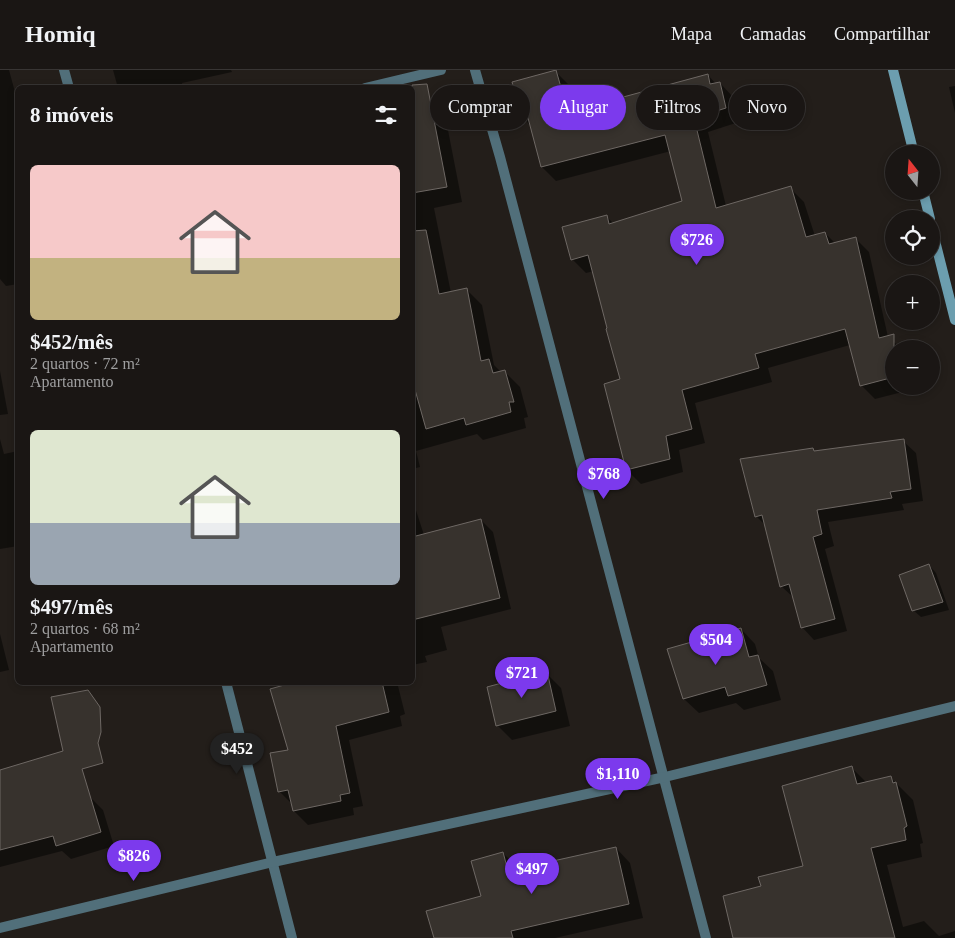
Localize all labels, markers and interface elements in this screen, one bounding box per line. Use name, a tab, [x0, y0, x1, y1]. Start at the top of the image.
text: Homiq	[25, 21, 96, 47]
text: Mapa	[671, 24, 712, 44]
text: Camadas	[740, 24, 806, 44]
text: Compartilhar	[834, 24, 930, 44]
chip: Comprar	[430, 85, 530, 130]
chip: Alugar	[540, 85, 626, 130]
chip: Filtros	[636, 85, 719, 130]
chip: Novo	[729, 85, 805, 130]
icon: filters	[372, 101, 400, 129]
text: 8 imóveis	[30, 103, 113, 127]
north arrow	[885, 145, 940, 200]
map controls	[885, 145, 940, 395]
icon: home	[170, 197, 260, 287]
button: locate	[885, 210, 940, 265]
pin: $726	[667, 224, 727, 266]
text: $726	[681, 231, 713, 248]
button: +	[885, 275, 940, 330]
text: $452/mês	[30, 330, 113, 354]
button: −	[885, 340, 940, 395]
text: 2 quartos · 72 m²	[30, 355, 140, 372]
text: Apartamento	[30, 373, 114, 390]
pin: $768	[574, 458, 634, 500]
icon: home	[170, 462, 260, 552]
text: $768	[588, 465, 620, 482]
text: $497/mês	[30, 595, 113, 619]
text: 2 quartos · 68 m²	[30, 620, 140, 637]
pin: $504	[686, 624, 746, 666]
text: $504	[700, 631, 732, 648]
text: Apartamento	[30, 638, 114, 655]
pin: $721	[492, 656, 552, 699]
text: $721	[506, 664, 538, 681]
pin: $452	[207, 732, 267, 775]
text: $452	[221, 740, 253, 757]
pin: $1,110	[577, 758, 659, 800]
text: $1,110	[596, 765, 640, 782]
pin: $826	[104, 840, 164, 882]
text: $826	[118, 847, 150, 864]
pin: $497	[502, 852, 562, 895]
text: $497	[516, 860, 548, 877]

